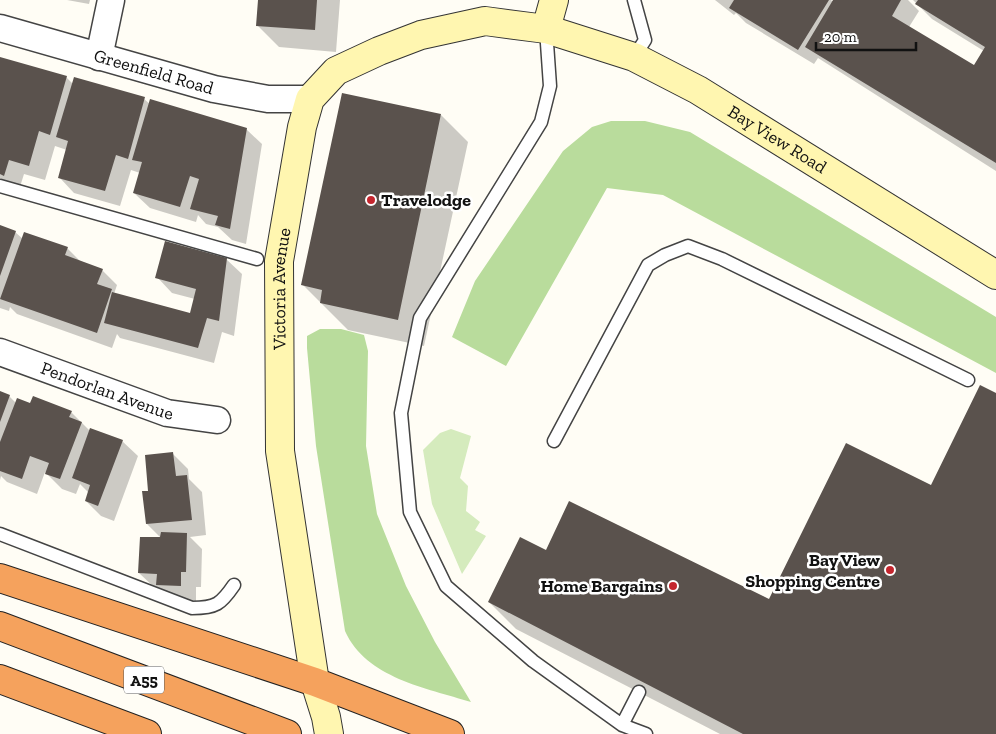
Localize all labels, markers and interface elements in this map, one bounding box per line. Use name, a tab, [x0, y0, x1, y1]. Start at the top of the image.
scale bar	[816, 20, 916, 52]
text: 20 m	[824, 28, 857, 46]
street label: Greenfield Road	[91, 44, 216, 99]
street label: Bay View Road	[724, 100, 831, 178]
place label: Travelodge	[381, 189, 471, 211]
marker: Travelodge	[365, 194, 377, 206]
street label: Victoria Avenue	[268, 226, 296, 351]
street label: Pendorlan Avenue	[38, 357, 175, 425]
place label: Bay View Shopping Centre	[745, 549, 880, 592]
marker: Bay View Shopping Centre	[884, 564, 896, 576]
place label: Home Bargains	[541, 575, 663, 597]
marker: Home Bargains	[667, 580, 679, 592]
road number: A55	[124, 666, 164, 694]

